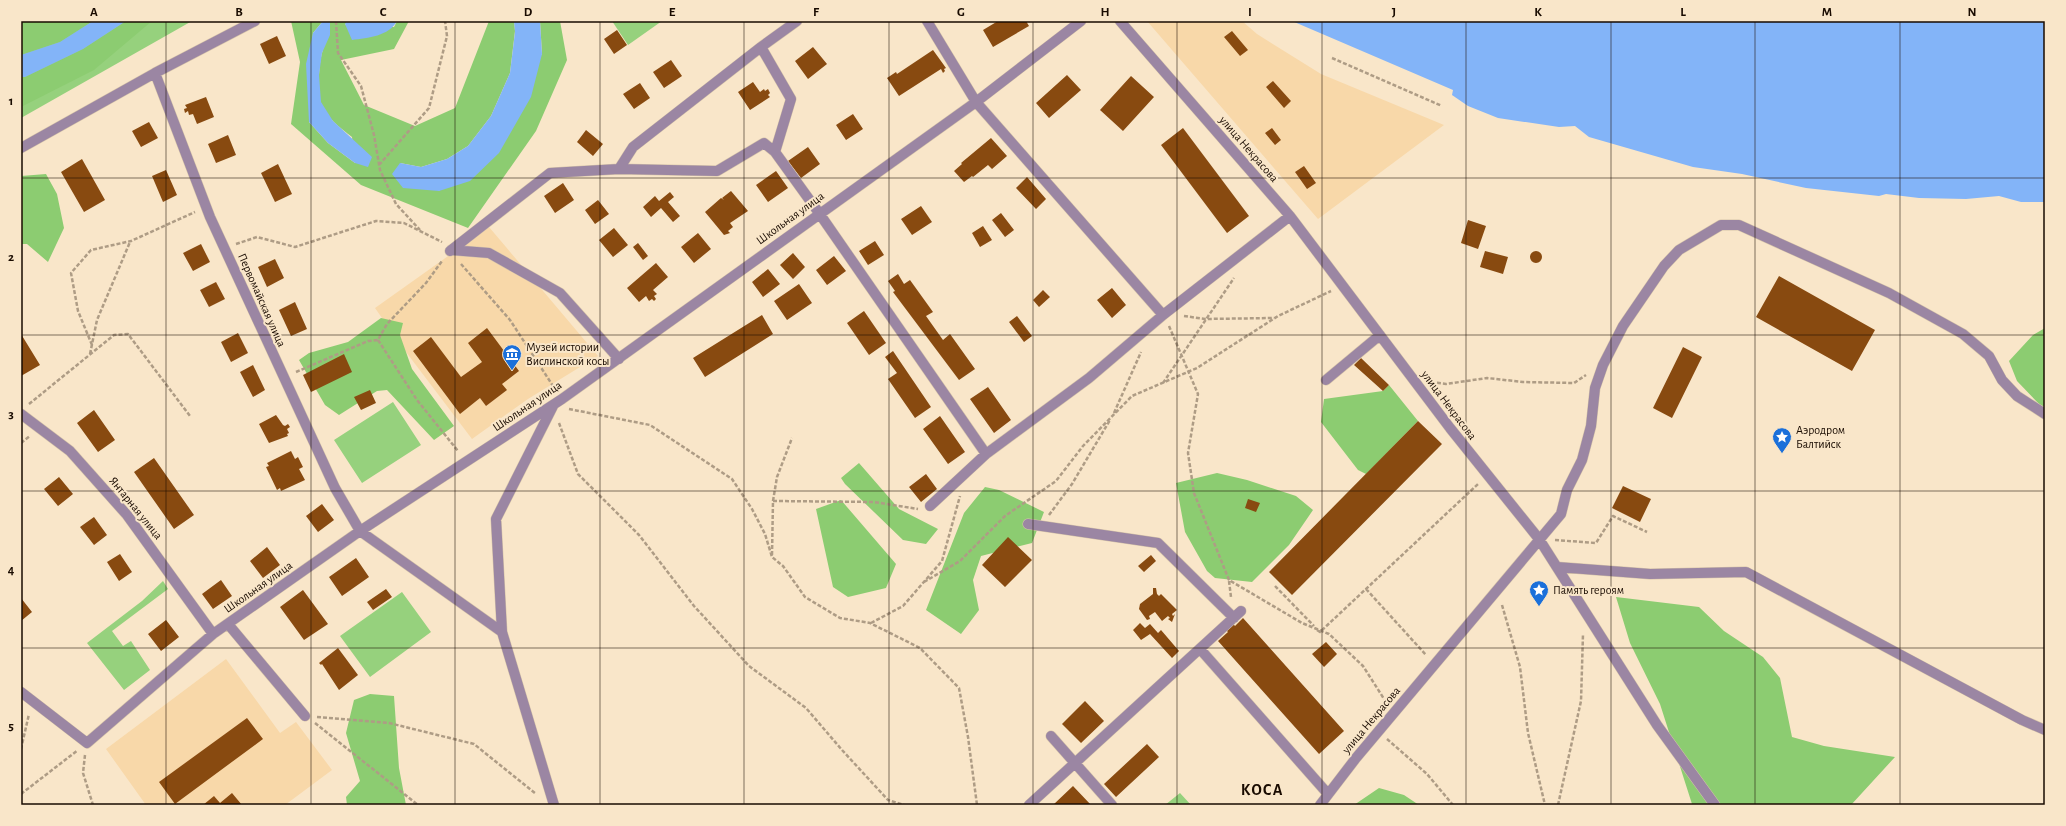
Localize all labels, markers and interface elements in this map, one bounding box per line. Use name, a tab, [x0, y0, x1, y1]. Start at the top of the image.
text: A	[90, 6, 98, 19]
text: B	[235, 6, 243, 19]
text: C	[380, 6, 387, 19]
text: D	[524, 6, 533, 19]
text: E	[669, 6, 676, 19]
text: F	[813, 6, 820, 19]
text: G	[957, 6, 965, 19]
text: H	[1100, 6, 1110, 19]
text: I	[1248, 6, 1252, 19]
text: J	[1392, 6, 1396, 19]
text: K	[1534, 6, 1542, 19]
text: L	[1680, 6, 1686, 19]
text: M	[1822, 6, 1832, 19]
text: N	[1967, 6, 1977, 19]
text: 1	[9, 95, 13, 108]
street label: улица Некрасова	[1216, 113, 1281, 185]
street label: Школьная улица	[754, 189, 827, 247]
text: 2	[8, 251, 14, 264]
street label: Первомайская улица	[235, 251, 288, 349]
place label: Музей истории Вислинской косы	[526, 341, 609, 367]
museum icon: Музей истории Вислинской косы	[501, 343, 523, 371]
street label: улица Некрасова	[1418, 367, 1479, 443]
street label: Школьная улица	[490, 378, 565, 434]
text: 3	[8, 408, 14, 421]
place label: Аэродром Балтийск	[1796, 424, 1845, 450]
place icon: Аэродром Балтийск	[1771, 426, 1793, 454]
street label: Янтарная улица	[106, 474, 165, 543]
street label: Школьная улица	[222, 559, 295, 616]
text: 4	[8, 564, 15, 577]
place icon: Память героям	[1528, 579, 1550, 607]
place label: Память героям	[1553, 584, 1624, 596]
street label: улица Некрасова	[1339, 684, 1403, 757]
text: 5	[8, 720, 14, 733]
district label: КОСА	[1241, 782, 1283, 798]

